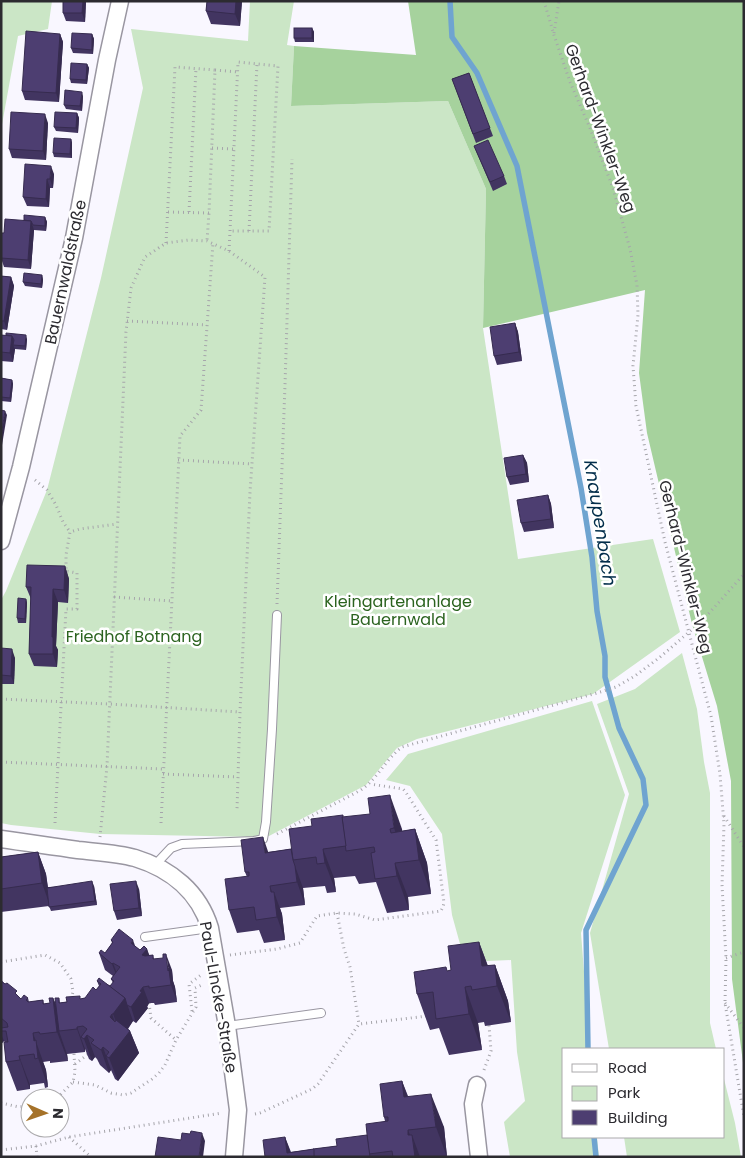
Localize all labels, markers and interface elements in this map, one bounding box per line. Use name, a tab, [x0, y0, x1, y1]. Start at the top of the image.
street label: Gerhard-Winkler-Weg	[559, 41, 642, 216]
street label: Bauernwaldstraße	[39, 198, 92, 347]
water label: Knaupenbach	[578, 458, 623, 588]
street label: Gerhard-Winkler-Weg	[653, 478, 718, 656]
park label: Kleingartenanlage Bauernwald	[324, 590, 472, 631]
park label: Friedhof Botnang	[66, 625, 202, 648]
street label: Paul-Lincke-Straße	[194, 919, 243, 1075]
legend	[562, 1048, 725, 1138]
text: Road	[608, 1057, 647, 1078]
text: Park	[608, 1082, 640, 1103]
north arrow	[20, 1088, 70, 1138]
text: Building	[608, 1107, 668, 1128]
text: N	[48, 1108, 68, 1119]

